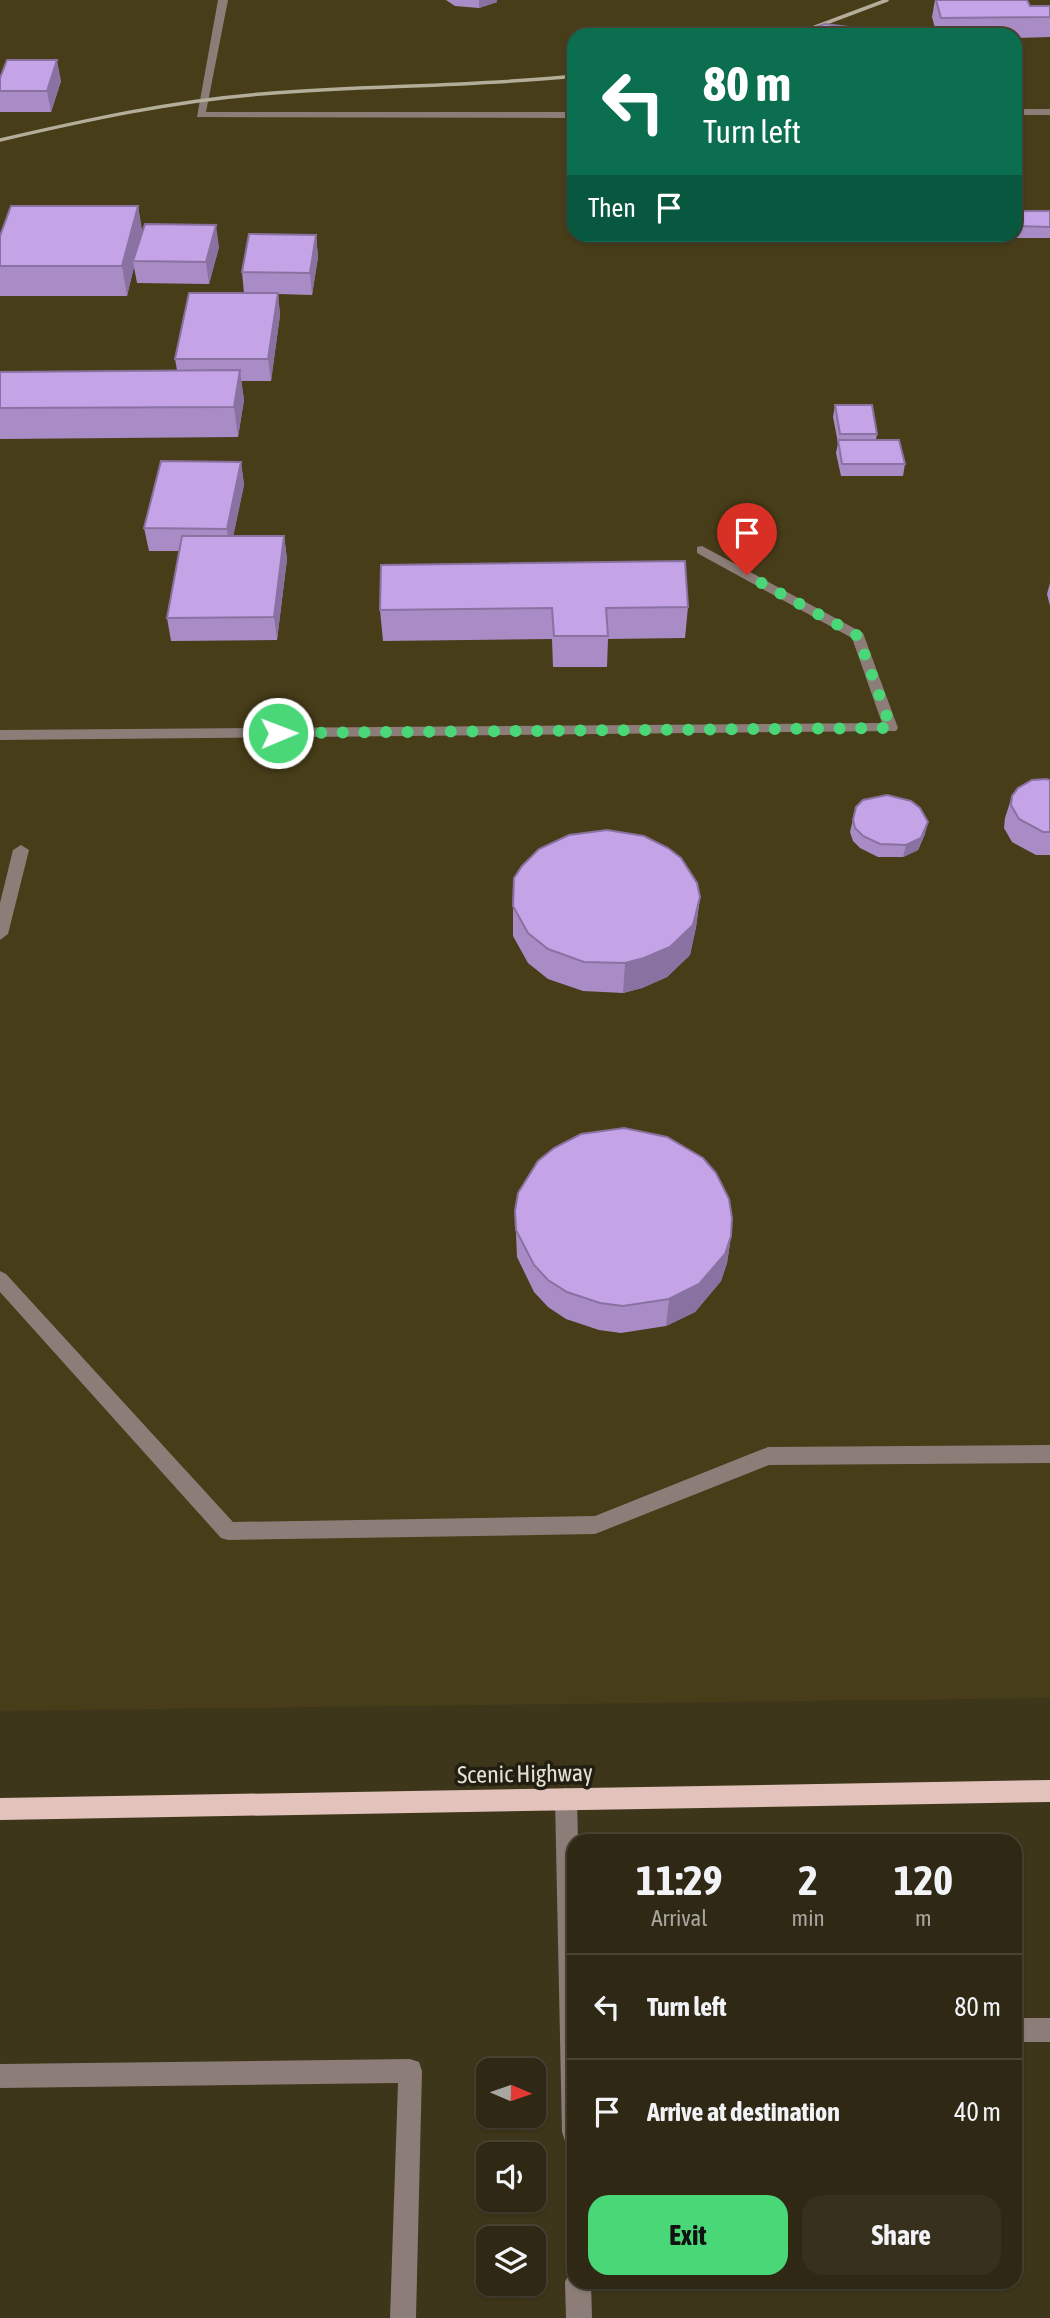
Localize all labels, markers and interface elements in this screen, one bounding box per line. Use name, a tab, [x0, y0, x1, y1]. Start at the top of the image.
text: 80 m	[703, 55, 791, 111]
icon: left	[588, 56, 679, 147]
text: Turn left	[703, 113, 801, 150]
icon: arrive	[650, 189, 688, 227]
text: Then	[588, 193, 636, 223]
pin	[717, 503, 777, 575]
icon: arrive	[728, 514, 766, 552]
position arrow	[241, 696, 315, 770]
street label: Scenic Highway	[457, 1759, 593, 1788]
text: 11:29	[636, 1856, 723, 1904]
text: 2	[798, 1856, 818, 1904]
text: 120	[894, 1856, 953, 1904]
text: Arrival	[651, 1905, 707, 1931]
text: min	[792, 1905, 825, 1931]
text: m	[915, 1905, 932, 1931]
icon: left	[588, 1988, 626, 2026]
text: Turn left	[647, 1992, 727, 2022]
text: 80 m	[954, 1992, 1001, 2022]
north arrow	[476, 2058, 546, 2128]
map controls	[476, 2058, 546, 2296]
icon: arrive	[588, 2093, 626, 2131]
text: Arrive at destination	[647, 2097, 840, 2127]
text: 40 m	[954, 2097, 1001, 2127]
button: sound	[476, 2142, 546, 2212]
button: Exit	[588, 2195, 788, 2275]
button: Share	[802, 2195, 1001, 2275]
button: layers	[476, 2226, 546, 2296]

